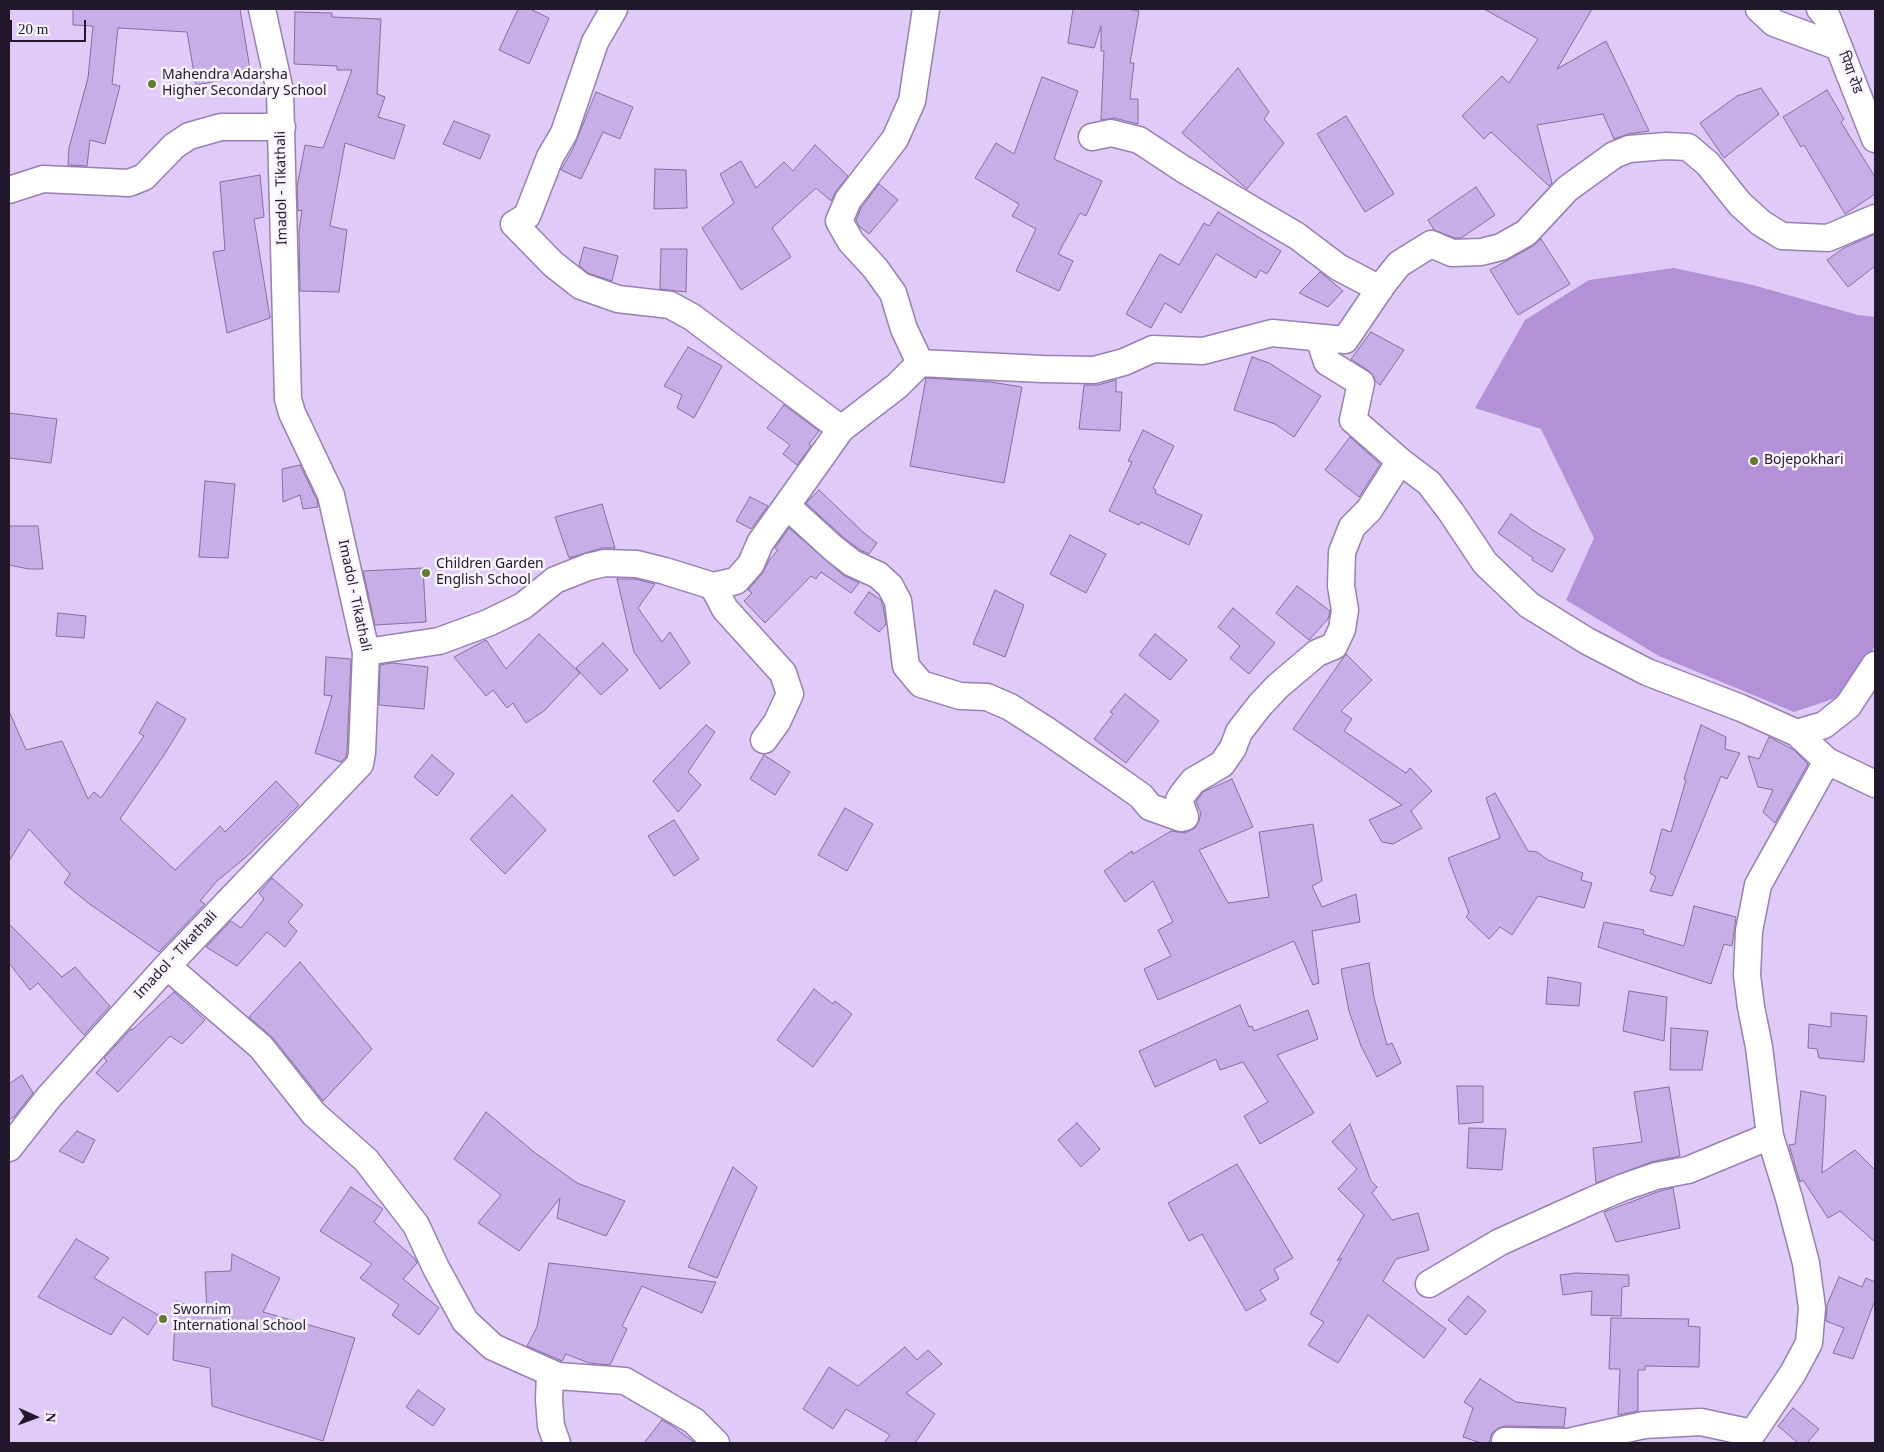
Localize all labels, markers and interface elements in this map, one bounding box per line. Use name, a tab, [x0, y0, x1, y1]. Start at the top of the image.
scale bar	[12, 10, 89, 42]
text: 20 m	[18, 21, 48, 37]
street label: पिया रोड	[1833, 50, 1865, 96]
place label: Mahendra Adarsha Higher Secondary School	[162, 68, 327, 100]
marker: Mahendra Adarsha Higher Secondary School	[146, 78, 158, 90]
street label: Imadol - Tikathali	[274, 131, 292, 245]
place label: Bojepokhari	[1764, 453, 1844, 469]
marker: Bojepokhari	[1748, 455, 1760, 467]
street label: Imadol - Tikathali	[333, 539, 373, 653]
place label: Children Garden English School	[436, 557, 544, 590]
marker: Children Garden English School	[420, 567, 432, 579]
street label: Imadol - Tikathali	[132, 909, 222, 1003]
place label: Swornim International School	[173, 1303, 306, 1335]
marker: Swornim International School	[157, 1313, 169, 1325]
north arrow	[10, 1392, 60, 1442]
text: N	[43, 1412, 58, 1423]

